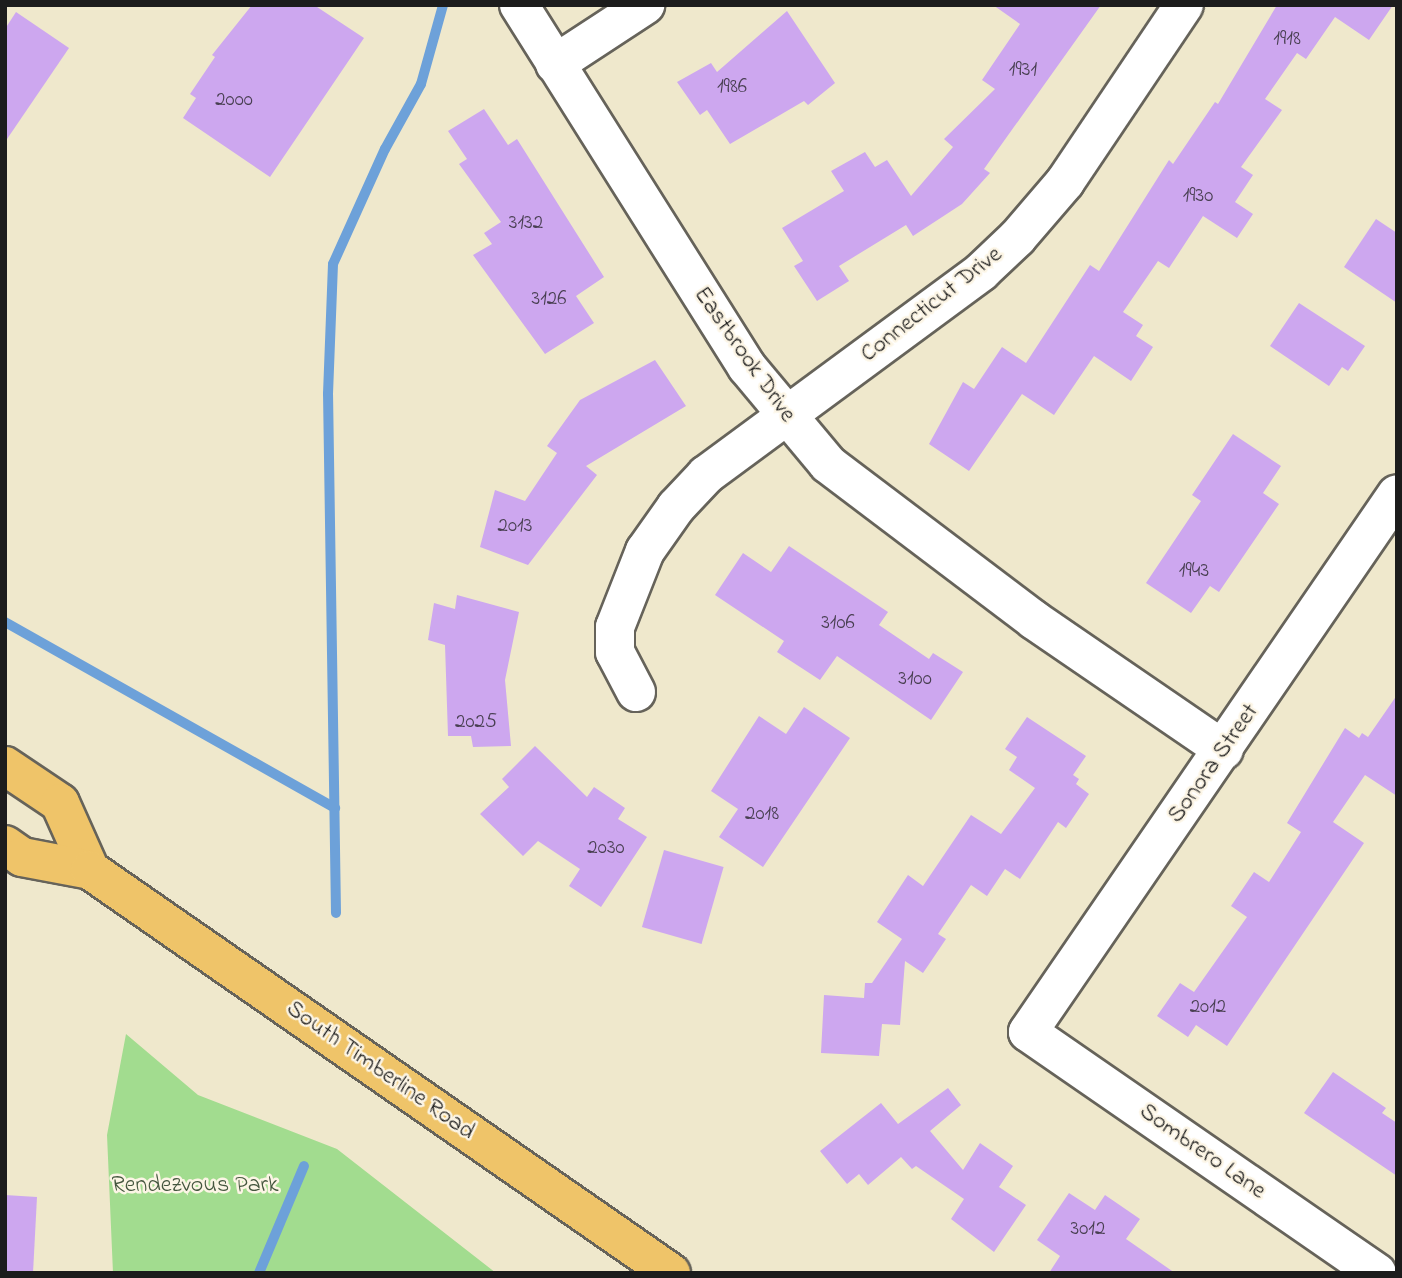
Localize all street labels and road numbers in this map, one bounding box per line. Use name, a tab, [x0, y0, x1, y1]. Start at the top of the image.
street label: Connecticut Drive	[856, 241, 1008, 369]
street label: Eastbrook Drive	[687, 282, 801, 428]
street label: Sonora Street	[1162, 699, 1266, 829]
street label: South Timberline Road	[280, 995, 480, 1147]
street label: Sombrero Lane	[1133, 1098, 1271, 1206]

